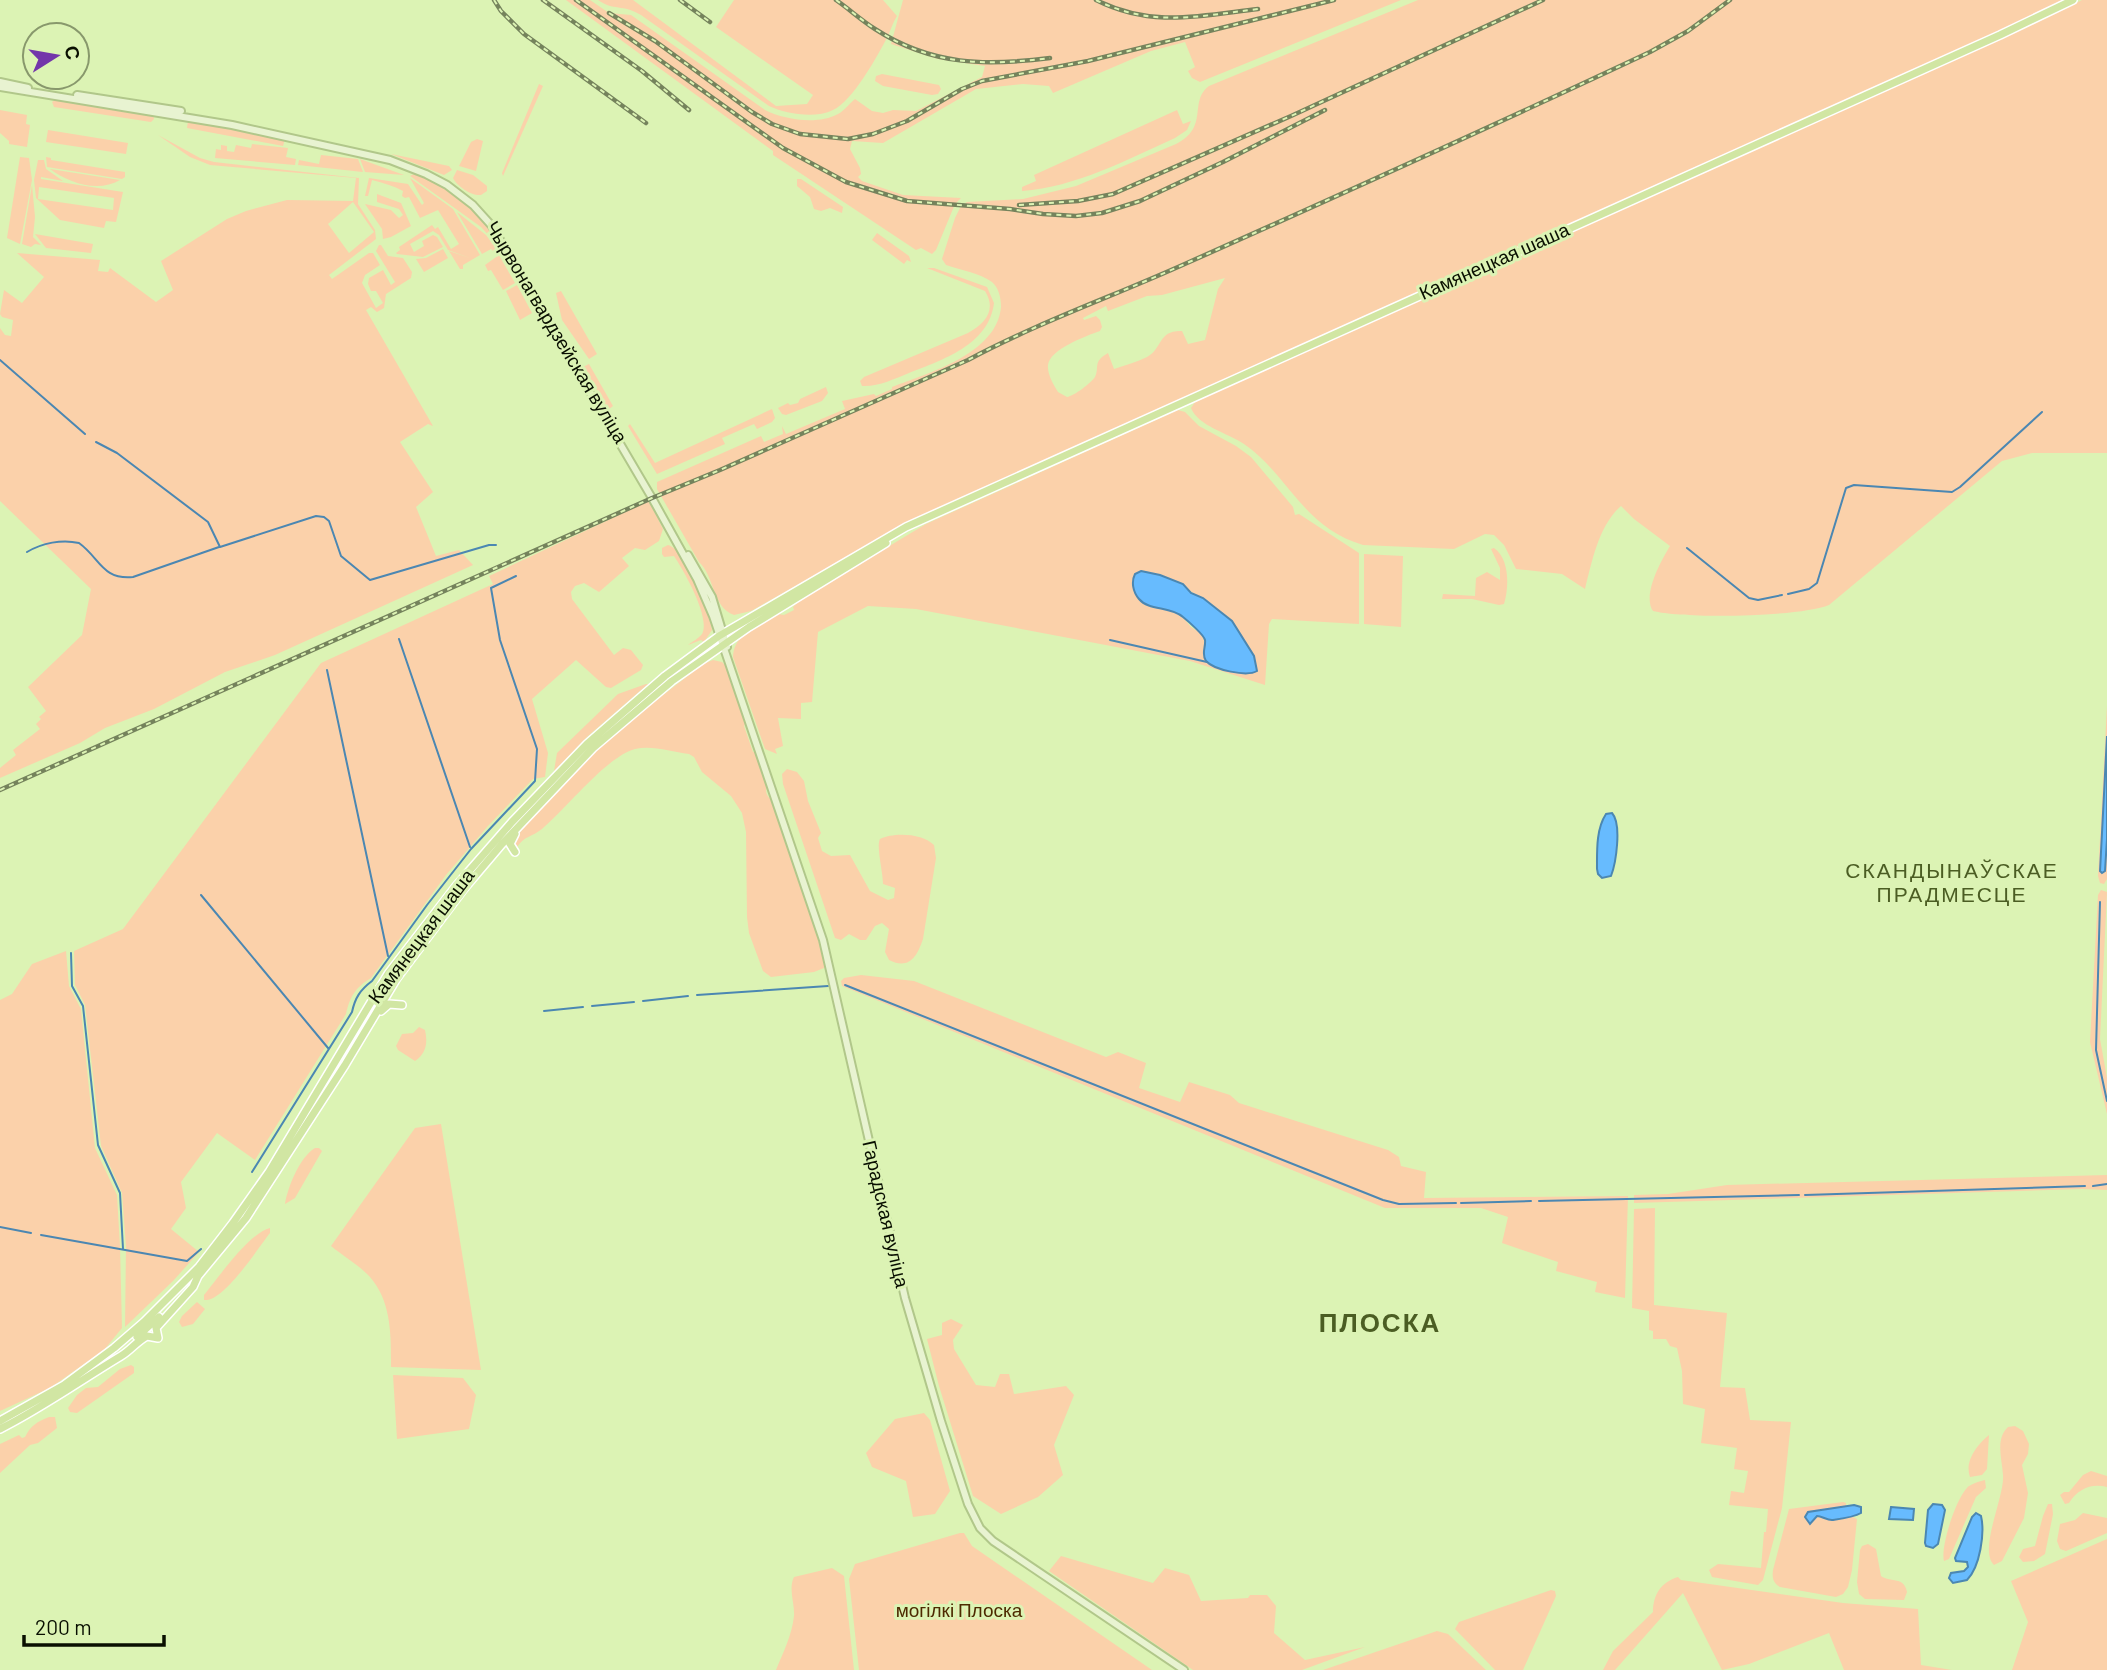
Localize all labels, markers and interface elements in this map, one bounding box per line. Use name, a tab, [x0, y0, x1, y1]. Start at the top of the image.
north arrow	[21, 21, 91, 91]
text: С	[61, 44, 86, 62]
street label: Чырвонагвардзейская вуліца	[482, 216, 633, 447]
street label: Камянецкая шаша	[1415, 217, 1573, 304]
district label: СКАНДЫНАЎСКАЕ ПРАДМЕСЦЕ	[1845, 857, 2059, 906]
street label: Камянецкая шаша	[363, 864, 479, 1007]
street label: Гарадская вуліца	[858, 1138, 915, 1290]
district label: ПЛОСКА	[1319, 1306, 1441, 1337]
park label: могілкі Плоска	[896, 1598, 1023, 1621]
scale bar	[24, 1604, 164, 1648]
text: 200 m	[35, 1614, 92, 1639]

